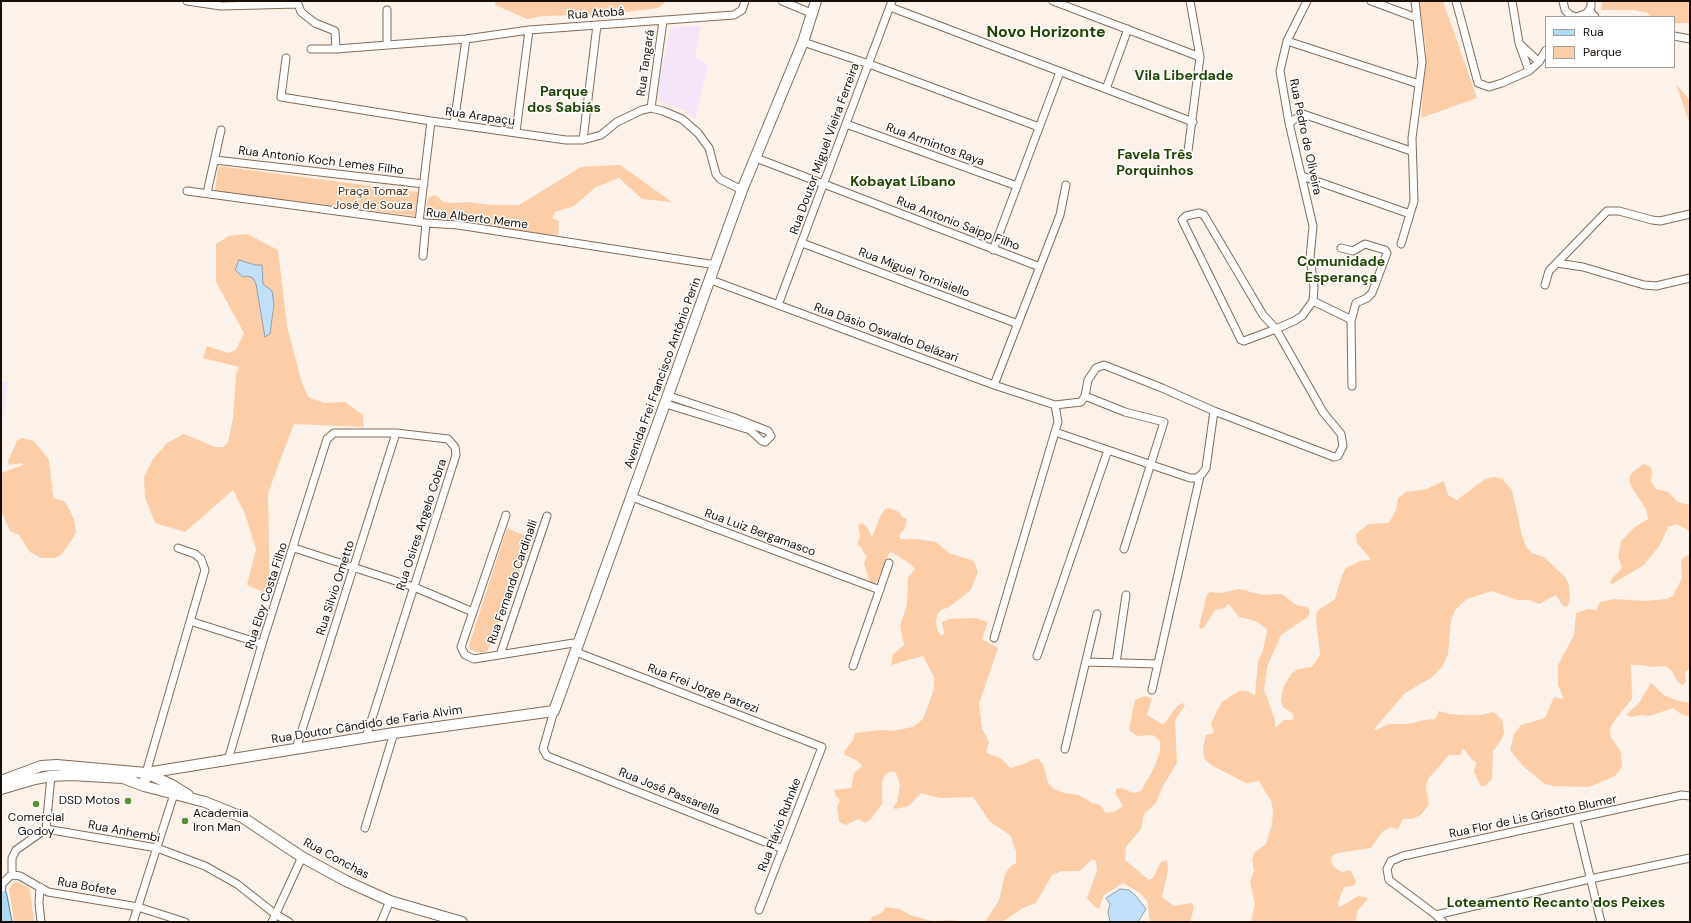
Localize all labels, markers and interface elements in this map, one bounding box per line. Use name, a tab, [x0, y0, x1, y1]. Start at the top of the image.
street label: Rua Atobá	[567, 5, 625, 23]
legend	[1545, 16, 1675, 68]
district label: Novo Horizonte	[986, 23, 1106, 43]
text: Rua	[1583, 24, 1604, 40]
street label: Rua Tangará	[634, 29, 658, 97]
text: Parque	[1583, 44, 1622, 60]
street label: Rua Doutor Miguel Vieira Ferreira	[787, 61, 863, 237]
district label: Vila Liberdade	[1135, 68, 1233, 84]
street label: Rua Pedro de Oliveira	[1286, 78, 1324, 196]
district label: Parque dos Sabiás	[527, 84, 601, 116]
street label: Rua Arapaçu	[444, 105, 516, 129]
street label: Rua Armintos Raya	[884, 121, 986, 169]
street label: Rua Antonio Koch Lemes Filho	[237, 144, 405, 178]
district label: Favela Três Porquinhos	[1116, 147, 1194, 180]
district label: Kobayat Líbano	[850, 174, 956, 190]
park label: Praça Tomaz José de Souza	[333, 185, 413, 213]
street label: Rua Antonio Saipp Filho	[894, 194, 1022, 254]
street label: Rua Alberto Meme	[425, 206, 529, 232]
street label: Rua Miguel Tornisiello	[856, 245, 972, 301]
district label: Comunidade Esperança	[1297, 254, 1385, 286]
street label: Avenida Frei Francisco Antônio Perin	[622, 276, 704, 470]
street label: Rua Dásio Oswaldo Delázari	[812, 300, 960, 366]
street label: Rua Osires Angelo Cobra	[394, 457, 450, 593]
street label: Rua Luiz Bergamasco	[702, 506, 818, 560]
street label: Rua Fernando Cardinalli	[485, 518, 541, 646]
street label: Rua Silvio Ometto	[314, 539, 358, 637]
street label: Rua Eloy Costa Filho	[243, 541, 291, 651]
street label: Rua Frei Jorge Patrezi	[645, 661, 761, 717]
street label: Rua Doutor Cândido de Faria Alvim	[270, 703, 464, 747]
street label: Rua José Passarella	[616, 765, 722, 819]
street label: Rua Flávio Ruhnke	[756, 776, 804, 874]
street label: Rua Flor de Lis Grisotto Blumer	[1448, 792, 1618, 842]
place label: DSD Motos	[59, 794, 120, 808]
marker: DSD Motos	[123, 796, 133, 806]
marker: Comercial Godoy	[31, 799, 41, 809]
place label: Academia Iron Man	[193, 807, 248, 835]
place label: Comercial Godoy	[8, 811, 64, 839]
marker: Academia Iron Man	[180, 816, 190, 826]
street label: Rua Anhembi	[87, 818, 161, 846]
street label: Rua Conchas	[301, 836, 371, 882]
street label: Rua Bofete	[56, 875, 118, 899]
district label: Loteamento Recanto dos Peixes	[1447, 895, 1665, 911]

